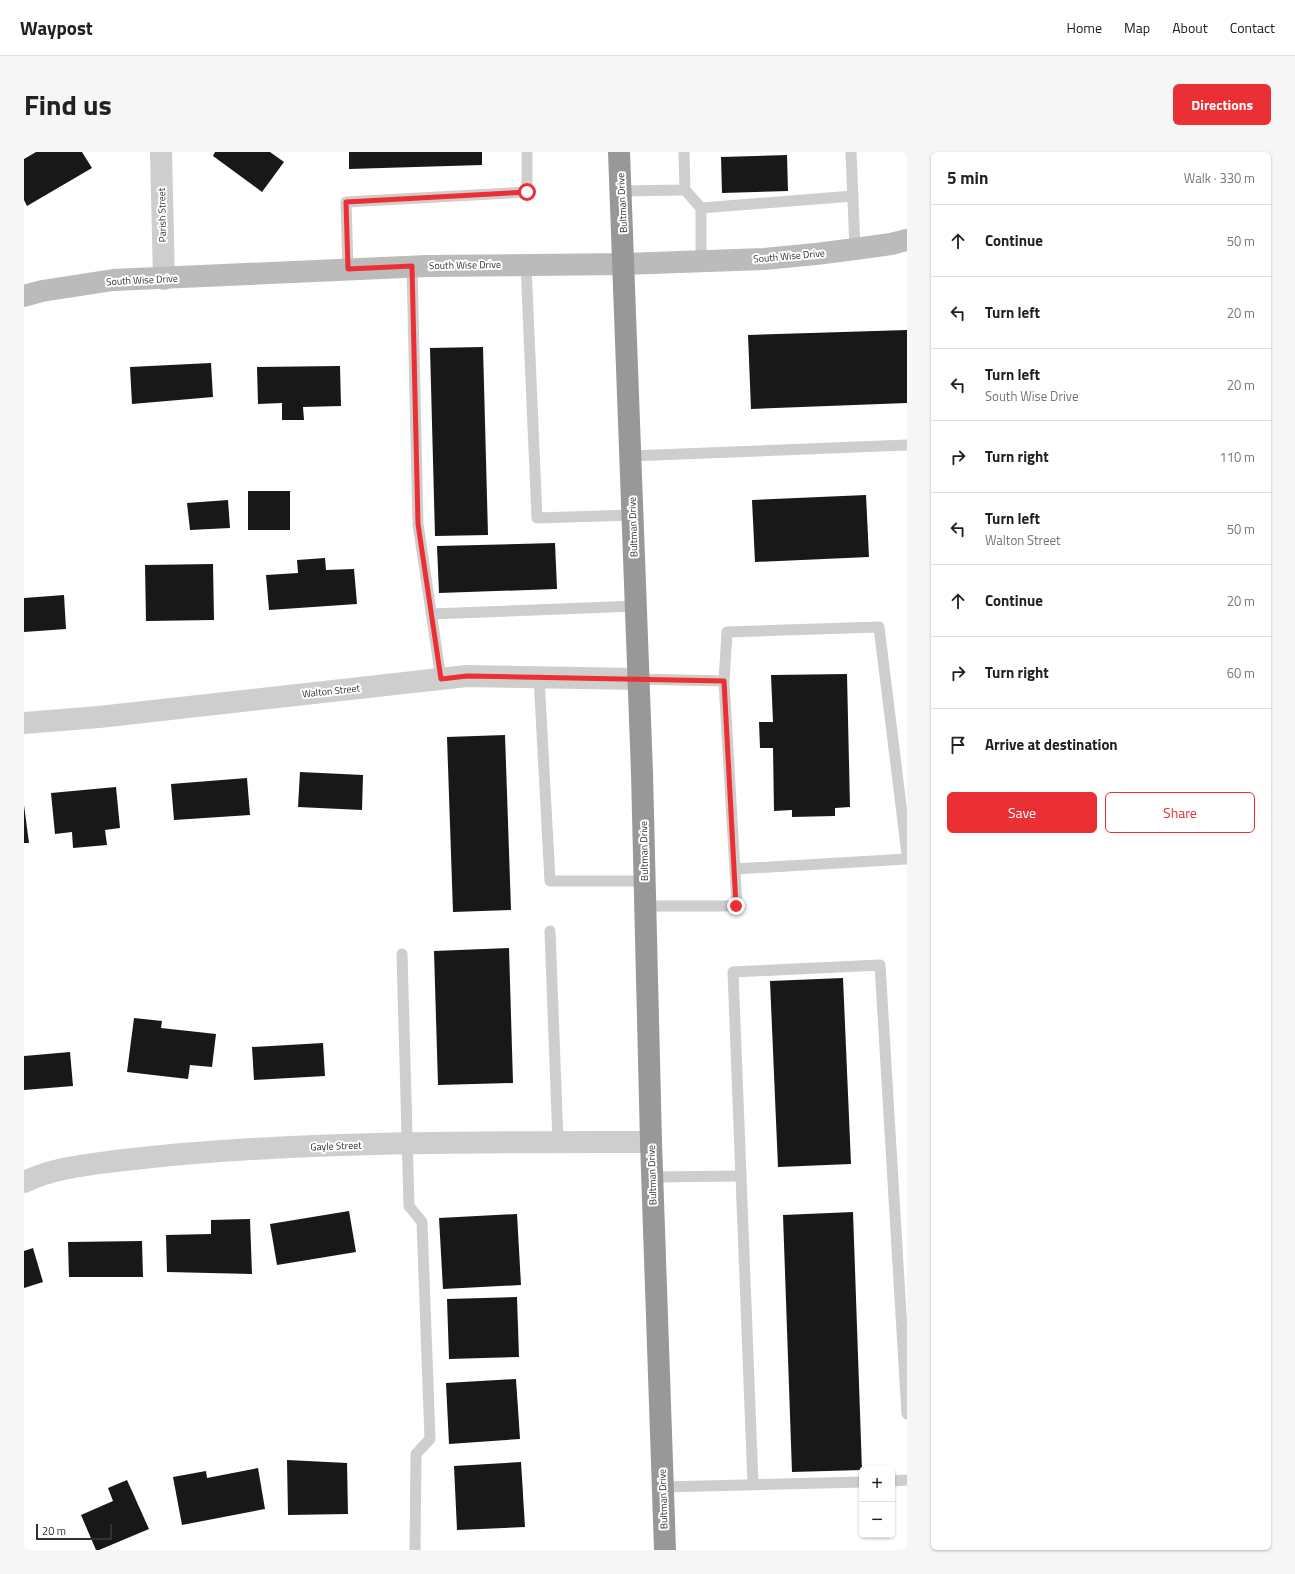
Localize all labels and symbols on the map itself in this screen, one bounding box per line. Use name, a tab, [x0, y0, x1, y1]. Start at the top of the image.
street label: Bultman Drive	[613, 173, 631, 233]
route start	[518, 183, 536, 201]
street label: Parish Street	[154, 187, 170, 242]
street label: South Wise Drive	[753, 245, 825, 267]
street label: South Wise Drive	[429, 257, 501, 273]
street label: South Wise Drive	[106, 271, 178, 289]
street label: Bultman Drive	[624, 497, 642, 557]
street label: Walton Street	[301, 680, 361, 701]
street label: Bultman Drive	[636, 821, 652, 881]
route end	[727, 897, 745, 915]
street label: Gayle Street	[310, 1138, 362, 1154]
street label: Bultman Drive	[643, 1145, 661, 1205]
street label: Bultman Drive	[654, 1469, 672, 1529]
scale bar	[36, 1522, 112, 1541]

